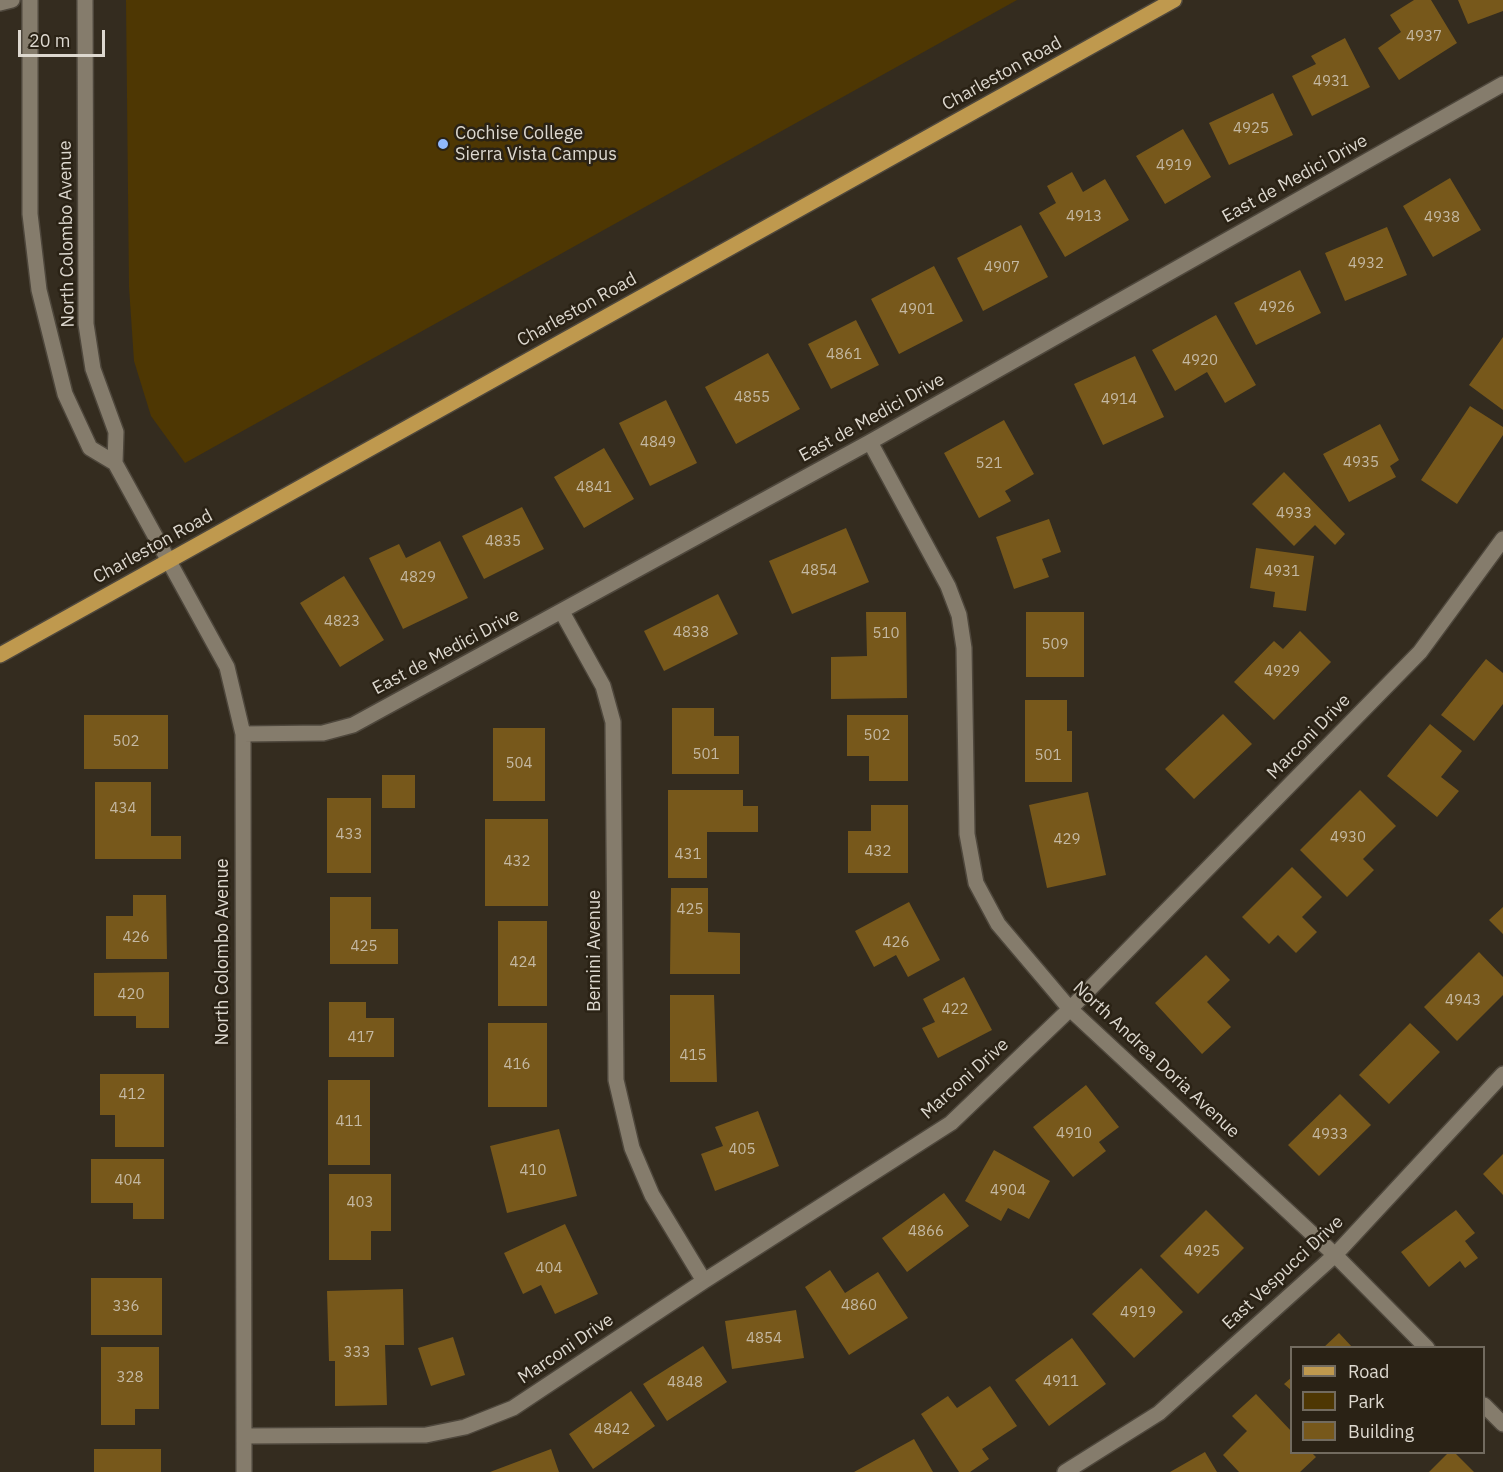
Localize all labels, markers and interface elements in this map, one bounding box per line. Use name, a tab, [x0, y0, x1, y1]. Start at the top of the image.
scale bar	[21, 18, 108, 56]
house number: 4937	[1406, 28, 1442, 46]
text: 20 m	[29, 29, 71, 52]
street label: Charleston Road	[939, 32, 1065, 116]
house number: 4931	[1313, 73, 1349, 91]
house number: 4925	[1233, 120, 1269, 138]
place label: Cochise College Sierra Vista Campus	[455, 123, 617, 166]
street label: East de Medici Drive	[1219, 130, 1371, 228]
marker: Cochise College Sierra Vista Campus	[436, 137, 450, 151]
street label: North Colombo Avenue	[55, 140, 79, 328]
house number: 4919	[1156, 157, 1192, 175]
house number: 4913	[1066, 208, 1102, 226]
house number: 4938	[1424, 209, 1460, 227]
house number: 4932	[1348, 255, 1384, 273]
house number: 4907	[984, 259, 1020, 277]
street label: Charleston Road	[514, 268, 640, 352]
house number: 4926	[1259, 299, 1295, 317]
house number: 4901	[899, 301, 935, 319]
house number: 4861	[826, 346, 862, 364]
house number: 4920	[1182, 352, 1218, 370]
street label: East de Medici Drive	[796, 369, 948, 467]
house number: 4855	[734, 389, 770, 407]
house number: 4914	[1101, 391, 1137, 409]
house number: 4849	[640, 434, 676, 452]
house number: 4935	[1343, 454, 1379, 472]
house number: 521	[976, 455, 1002, 473]
house number: 4841	[576, 479, 612, 497]
street label: Charleston Road	[90, 505, 216, 589]
house number: 4933	[1276, 505, 1312, 523]
house number: 4835	[485, 533, 521, 551]
house number: 4854	[801, 562, 837, 580]
house number: 4931	[1264, 563, 1300, 581]
house number: 4829	[400, 569, 436, 587]
street label: East de Medici Drive	[369, 604, 523, 700]
house number: 4823	[324, 613, 360, 631]
house number: 4838	[673, 624, 709, 642]
house number: 510	[873, 625, 899, 643]
house number: 509	[1042, 636, 1068, 654]
house number: 4929	[1264, 663, 1300, 681]
street label: Marconi Drive	[1263, 690, 1355, 784]
house number: 502	[864, 727, 890, 745]
house number: 502	[113, 733, 139, 751]
house number: 501	[693, 746, 719, 764]
house number: 501	[1035, 747, 1061, 765]
house number: 504	[506, 755, 532, 773]
house number: 434	[110, 800, 136, 818]
house number: 433	[336, 826, 362, 844]
house number: 4930	[1330, 829, 1366, 847]
house number: 429	[1054, 831, 1080, 849]
house number: 432	[865, 843, 891, 861]
house number: 431	[675, 846, 701, 864]
house number: 432	[504, 853, 530, 871]
street label: North Colombo Avenue	[212, 858, 234, 1046]
street label: Bernini Avenue	[584, 890, 606, 1012]
house number: 425	[677, 901, 703, 919]
house number: 426	[123, 929, 149, 947]
house number: 426	[883, 934, 909, 952]
house number: 425	[351, 938, 377, 956]
house number: 424	[510, 954, 536, 972]
street label: North Andrea Doria Avenue	[1068, 977, 1244, 1143]
house number: 420	[118, 986, 144, 1004]
house number: 4943	[1445, 992, 1481, 1010]
house number: 422	[942, 1001, 968, 1019]
house number: 417	[348, 1029, 374, 1047]
street label: Marconi Drive	[917, 1034, 1013, 1124]
house number: 415	[680, 1047, 706, 1065]
house number: 416	[504, 1056, 530, 1074]
house number: 412	[119, 1086, 145, 1104]
house number: 411	[336, 1113, 362, 1131]
house number: 4910	[1056, 1125, 1092, 1143]
house number: 4933	[1312, 1126, 1348, 1144]
house number: 405	[729, 1141, 755, 1159]
house number: 410	[520, 1162, 546, 1180]
house number: 404	[115, 1172, 141, 1190]
house number: 4904	[990, 1182, 1026, 1200]
house number: 403	[347, 1194, 373, 1212]
street label: East Vespucci Drive	[1218, 1211, 1348, 1335]
house number: 4866	[908, 1223, 944, 1241]
house number: 4925	[1184, 1243, 1220, 1261]
house number: 404	[536, 1260, 562, 1278]
house number: 4860	[841, 1297, 877, 1315]
house number: 336	[113, 1298, 139, 1316]
house number: 4919	[1120, 1304, 1156, 1322]
street label: Marconi Drive	[514, 1309, 618, 1389]
house number: 4854	[746, 1330, 782, 1348]
house number: 333	[344, 1344, 370, 1362]
legend	[1290, 1346, 1485, 1454]
text: Road	[1348, 1360, 1389, 1383]
house number: 328	[117, 1369, 143, 1387]
house number: 4911	[1043, 1373, 1079, 1391]
house number: 4848	[667, 1374, 703, 1392]
text: Park	[1348, 1390, 1384, 1413]
text: Building	[1348, 1420, 1414, 1443]
house number: 4842	[594, 1421, 630, 1439]

